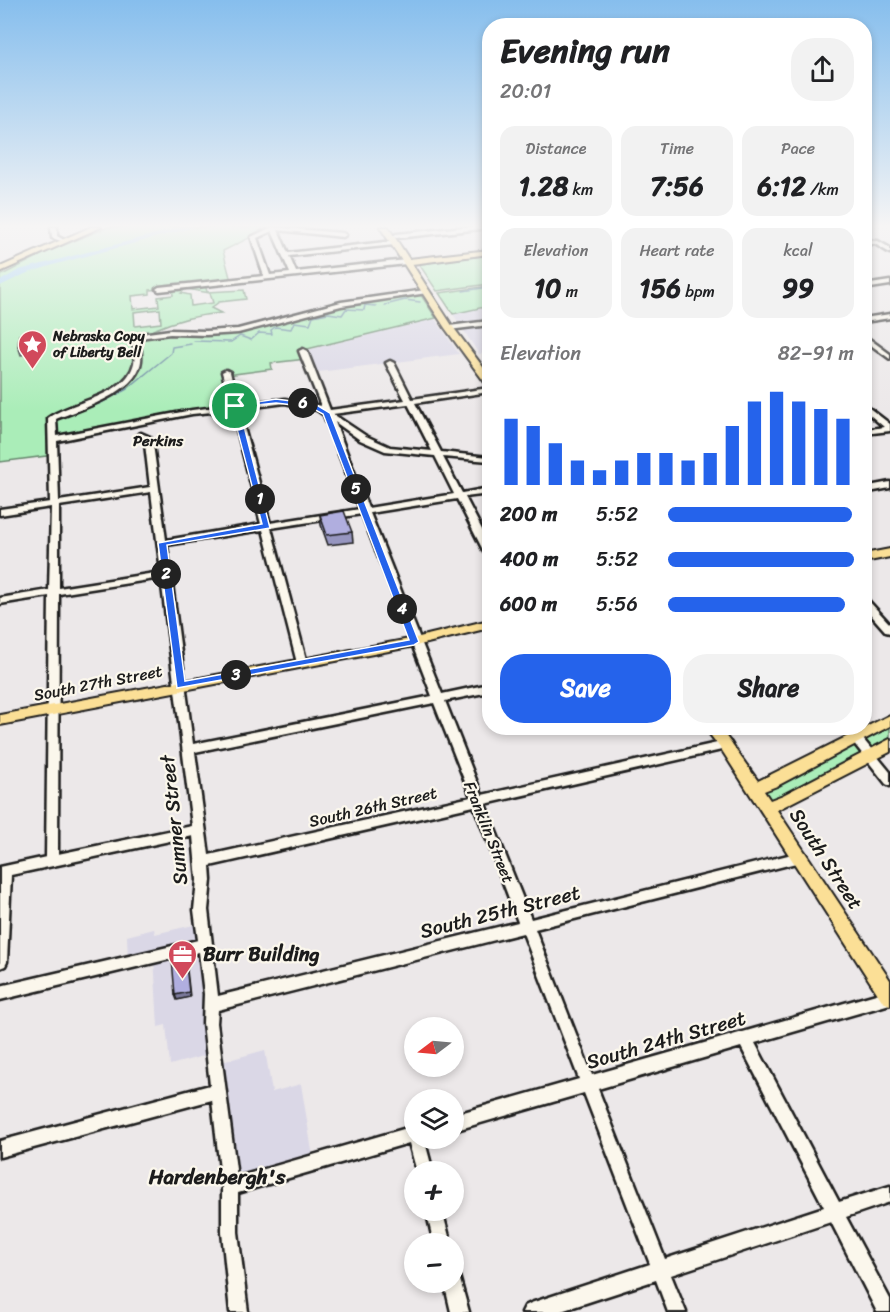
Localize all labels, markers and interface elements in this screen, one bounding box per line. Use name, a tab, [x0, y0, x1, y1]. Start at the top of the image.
text: Evening run	[500, 22, 670, 80]
button: share	[791, 38, 854, 101]
text: 20:01	[500, 74, 551, 109]
text: Distance	[526, 134, 586, 163]
text: Time	[660, 134, 694, 163]
text: Pace	[781, 134, 815, 163]
text: 1.28	[519, 163, 568, 209]
text: 7:56	[650, 163, 704, 209]
text: 6:12	[757, 163, 806, 209]
text: km	[568, 175, 593, 204]
text: /km	[806, 175, 839, 204]
text: Elevation	[524, 236, 588, 265]
text: Heart rate	[639, 236, 715, 265]
text: kcal	[783, 236, 813, 265]
text: 10	[534, 265, 562, 311]
text: 156	[639, 265, 681, 311]
text: 99	[782, 265, 814, 311]
text: m	[562, 277, 578, 306]
text: bpm	[681, 277, 715, 306]
place label: Nebraska Copy of Liberty Bell	[52, 324, 145, 365]
place icon: Nebraska Copy of Liberty Bell	[16, 328, 48, 370]
text: Elevation	[500, 336, 581, 371]
text: 82–91 m	[778, 336, 854, 371]
pin	[209, 380, 260, 431]
pin: 6	[288, 388, 318, 418]
text: 6	[298, 388, 308, 417]
icon: arrive	[218, 389, 251, 422]
district label: Perkins	[133, 428, 184, 454]
pin: 5	[341, 474, 371, 504]
text: 5	[351, 474, 361, 503]
pin: 1	[245, 484, 275, 514]
text: 1	[257, 484, 263, 513]
text: 200 m	[500, 497, 557, 532]
text: 5:52	[596, 497, 638, 532]
text: 400 m	[500, 542, 558, 577]
text: 5:52	[596, 542, 638, 577]
pin: 2	[151, 559, 181, 589]
text: 2	[161, 559, 171, 588]
text: 600 m	[500, 587, 557, 622]
text: 5:56	[596, 587, 638, 622]
pin: 4	[387, 594, 417, 624]
text: 4	[397, 594, 407, 623]
button: Save	[500, 654, 671, 723]
button: Share	[683, 654, 854, 723]
street label: South 27th Street	[31, 656, 165, 710]
pin: 3	[221, 660, 251, 690]
text: 3	[232, 660, 240, 689]
street label: Sumner Street	[150, 752, 198, 887]
street label: Franklin Street	[455, 776, 523, 888]
street label: South 26th Street	[306, 778, 440, 836]
street label: South Street	[780, 801, 872, 917]
street label: South 25th Street	[416, 875, 584, 949]
place label: Burr Building	[203, 937, 320, 972]
office icon: Burr Building	[166, 938, 198, 980]
street label: South 24th Street	[582, 1000, 750, 1079]
north arrow	[404, 1017, 464, 1077]
map controls	[404, 1017, 464, 1293]
button: layers	[404, 1089, 464, 1149]
district label: Hardenbergh's	[148, 1158, 286, 1196]
button: +	[404, 1161, 464, 1221]
button: −	[404, 1233, 464, 1293]

